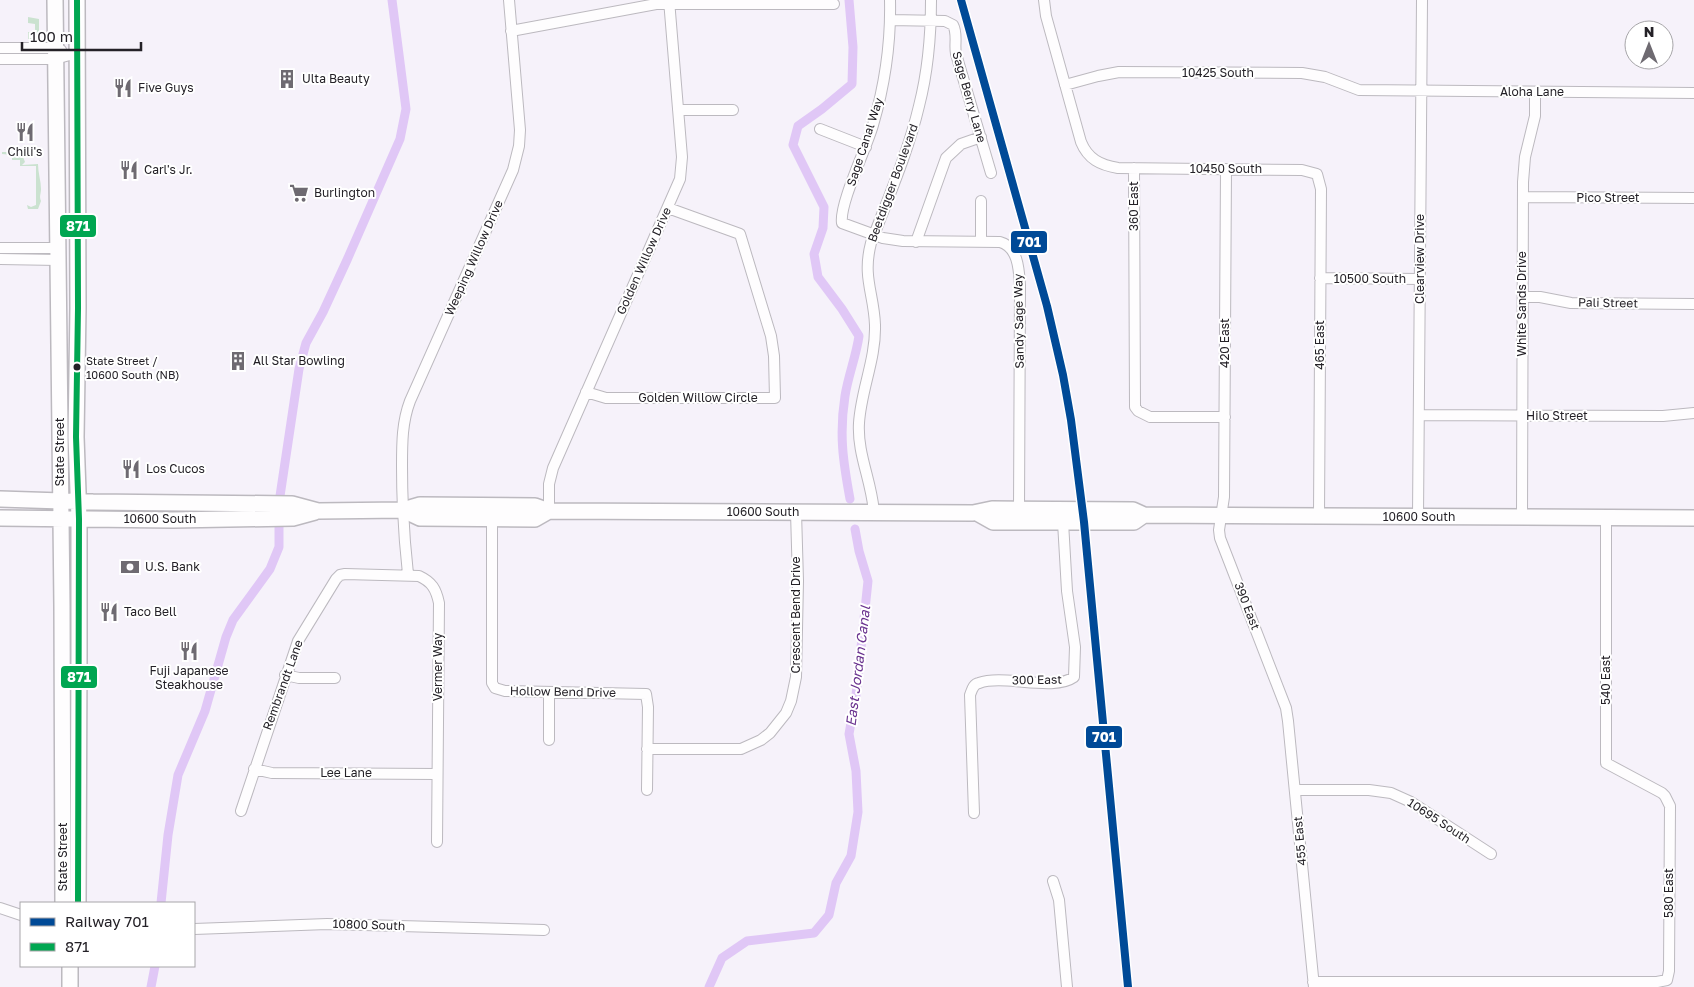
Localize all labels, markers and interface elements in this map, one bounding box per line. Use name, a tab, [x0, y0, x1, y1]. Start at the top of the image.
scale bar	[22, 20, 141, 52]
north arrow	[1624, 20, 1674, 70]
text: N	[1644, 23, 1654, 40]
text: 100 m	[30, 27, 73, 45]
street label: Sage Berry Lane	[949, 49, 990, 144]
street label: 10425 South	[1182, 65, 1254, 80]
building icon: Ulta Beauty	[276, 68, 298, 90]
place label: Ulta Beauty	[302, 71, 370, 86]
restaurant icon: Five Guys	[112, 77, 134, 99]
place label: Five Guys	[138, 80, 194, 95]
street label: Aloha Lane	[1500, 84, 1564, 99]
street label: Sage Canal Way	[843, 95, 886, 188]
restaurant icon: Chili's	[14, 121, 36, 143]
street label: Beetdigger Boulevard	[864, 122, 921, 244]
place label: Chili's	[8, 144, 42, 159]
restaurant icon: Carl's Jr.	[118, 159, 140, 181]
street label: 10450 South	[1190, 161, 1262, 176]
place label: Carl's Jr.	[144, 162, 192, 177]
street label: 360 East	[1126, 181, 1141, 231]
supermarket icon: Burlington	[288, 182, 310, 204]
place label: Burlington	[314, 185, 375, 200]
street label: Pico Street	[1576, 190, 1640, 205]
street label: Weeping Willow Drive	[441, 198, 506, 318]
street label: Golden Willow Drive	[613, 205, 674, 317]
line badge: 871	[59, 214, 97, 238]
street label: Clearview Drive	[1412, 214, 1427, 304]
text: 871	[66, 217, 90, 234]
line badge: 701	[1010, 230, 1048, 254]
text: 701	[1017, 233, 1041, 250]
street label: White Sands Drive	[1514, 251, 1529, 357]
street label: 10500 South	[1334, 271, 1406, 286]
street label: Sandy Sage Way	[1010, 273, 1027, 369]
street label: Pali Street	[1578, 294, 1638, 311]
street label: 420 East	[1217, 318, 1232, 368]
street label: 465 East	[1312, 320, 1327, 370]
building icon: All Star Bowling	[227, 350, 249, 372]
place label: All Star Bowling	[253, 353, 345, 368]
place label: State Street / 10600 South (NB)	[86, 354, 180, 381]
marker: State Street / 10600 South (NB)	[72, 362, 82, 372]
street label: Golden Willow Circle	[638, 390, 758, 405]
street label: Hilo Street	[1526, 408, 1588, 423]
street label: State Street	[52, 417, 67, 487]
restaurant icon: Los Cucos	[120, 458, 142, 480]
place label: Los Cucos	[146, 461, 205, 476]
street label: 10600 South	[727, 504, 799, 519]
street label: 10600 South	[1383, 509, 1455, 524]
street label: 10600 South	[124, 511, 196, 526]
bank icon: U.S. Bank	[119, 556, 141, 578]
street label: Crescent Bend Drive	[788, 556, 803, 674]
place label: U.S. Bank	[145, 559, 200, 574]
street label: 390 East	[1232, 580, 1263, 632]
restaurant icon: Taco Bell	[98, 601, 120, 623]
place label: Taco Bell	[124, 604, 177, 619]
water label: East Jordan Canal	[842, 604, 873, 727]
street label: Vermer Way	[430, 632, 445, 701]
street label: Rembrandt Lane	[259, 638, 306, 732]
restaurant icon: Fuji Japanese Steakhouse	[178, 640, 200, 662]
street label: 540 East	[1598, 655, 1613, 705]
place label: Fuji Japanese Steakhouse	[149, 663, 229, 692]
line badge: 871	[60, 665, 98, 689]
text: 871	[67, 668, 91, 685]
street label: 300 East	[1012, 672, 1062, 687]
street label: Hollow Bend Drive	[510, 683, 616, 700]
line badge: 701	[1085, 725, 1123, 749]
text: 701	[1092, 728, 1116, 745]
street label: Lee Lane	[320, 765, 372, 780]
street label: 10695 South	[1405, 795, 1474, 846]
street label: 455 East	[1290, 816, 1309, 866]
street label: State Street	[55, 822, 70, 892]
street label: 580 East	[1661, 868, 1676, 918]
legend	[20, 902, 195, 967]
text: Railway 701	[65, 912, 149, 930]
street label: 10800 South	[332, 916, 406, 933]
text: 871	[65, 937, 89, 955]

